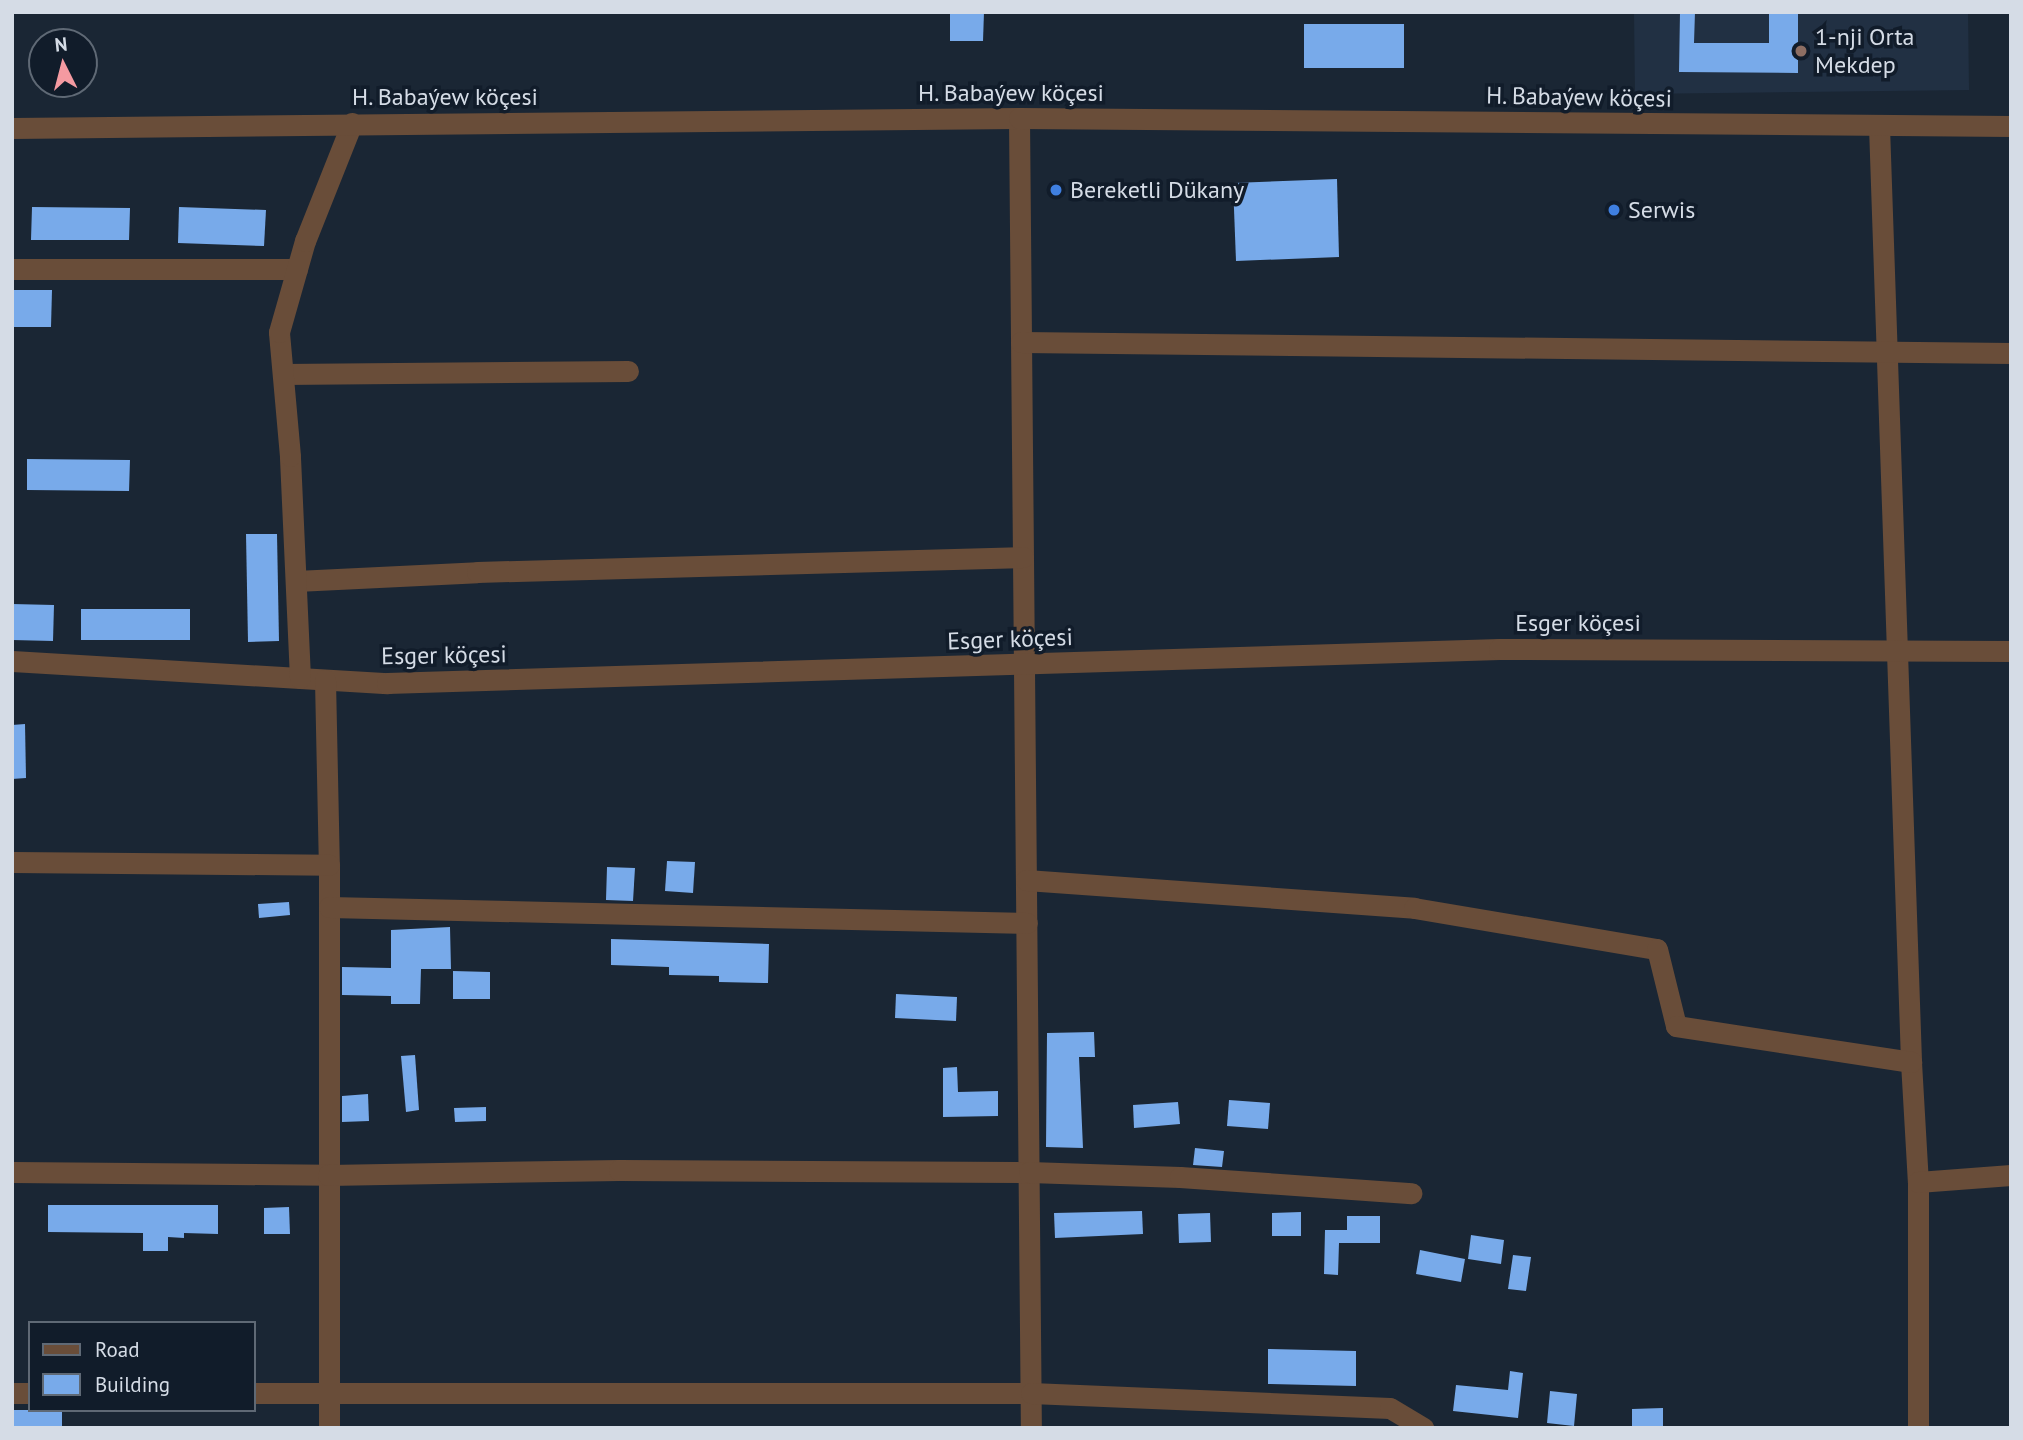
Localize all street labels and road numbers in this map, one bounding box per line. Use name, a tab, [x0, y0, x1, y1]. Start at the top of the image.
street label: H. Babaýew köçesi	[917, 79, 1105, 107]
street label: H. Babaýew köçesi	[1485, 81, 1673, 113]
street label: H. Babaýew köçesi	[351, 83, 539, 111]
street label: Esger köçesi	[1515, 609, 1641, 637]
street label: Esger köçesi	[947, 622, 1073, 656]
street label: Esger köçesi	[381, 640, 507, 670]

